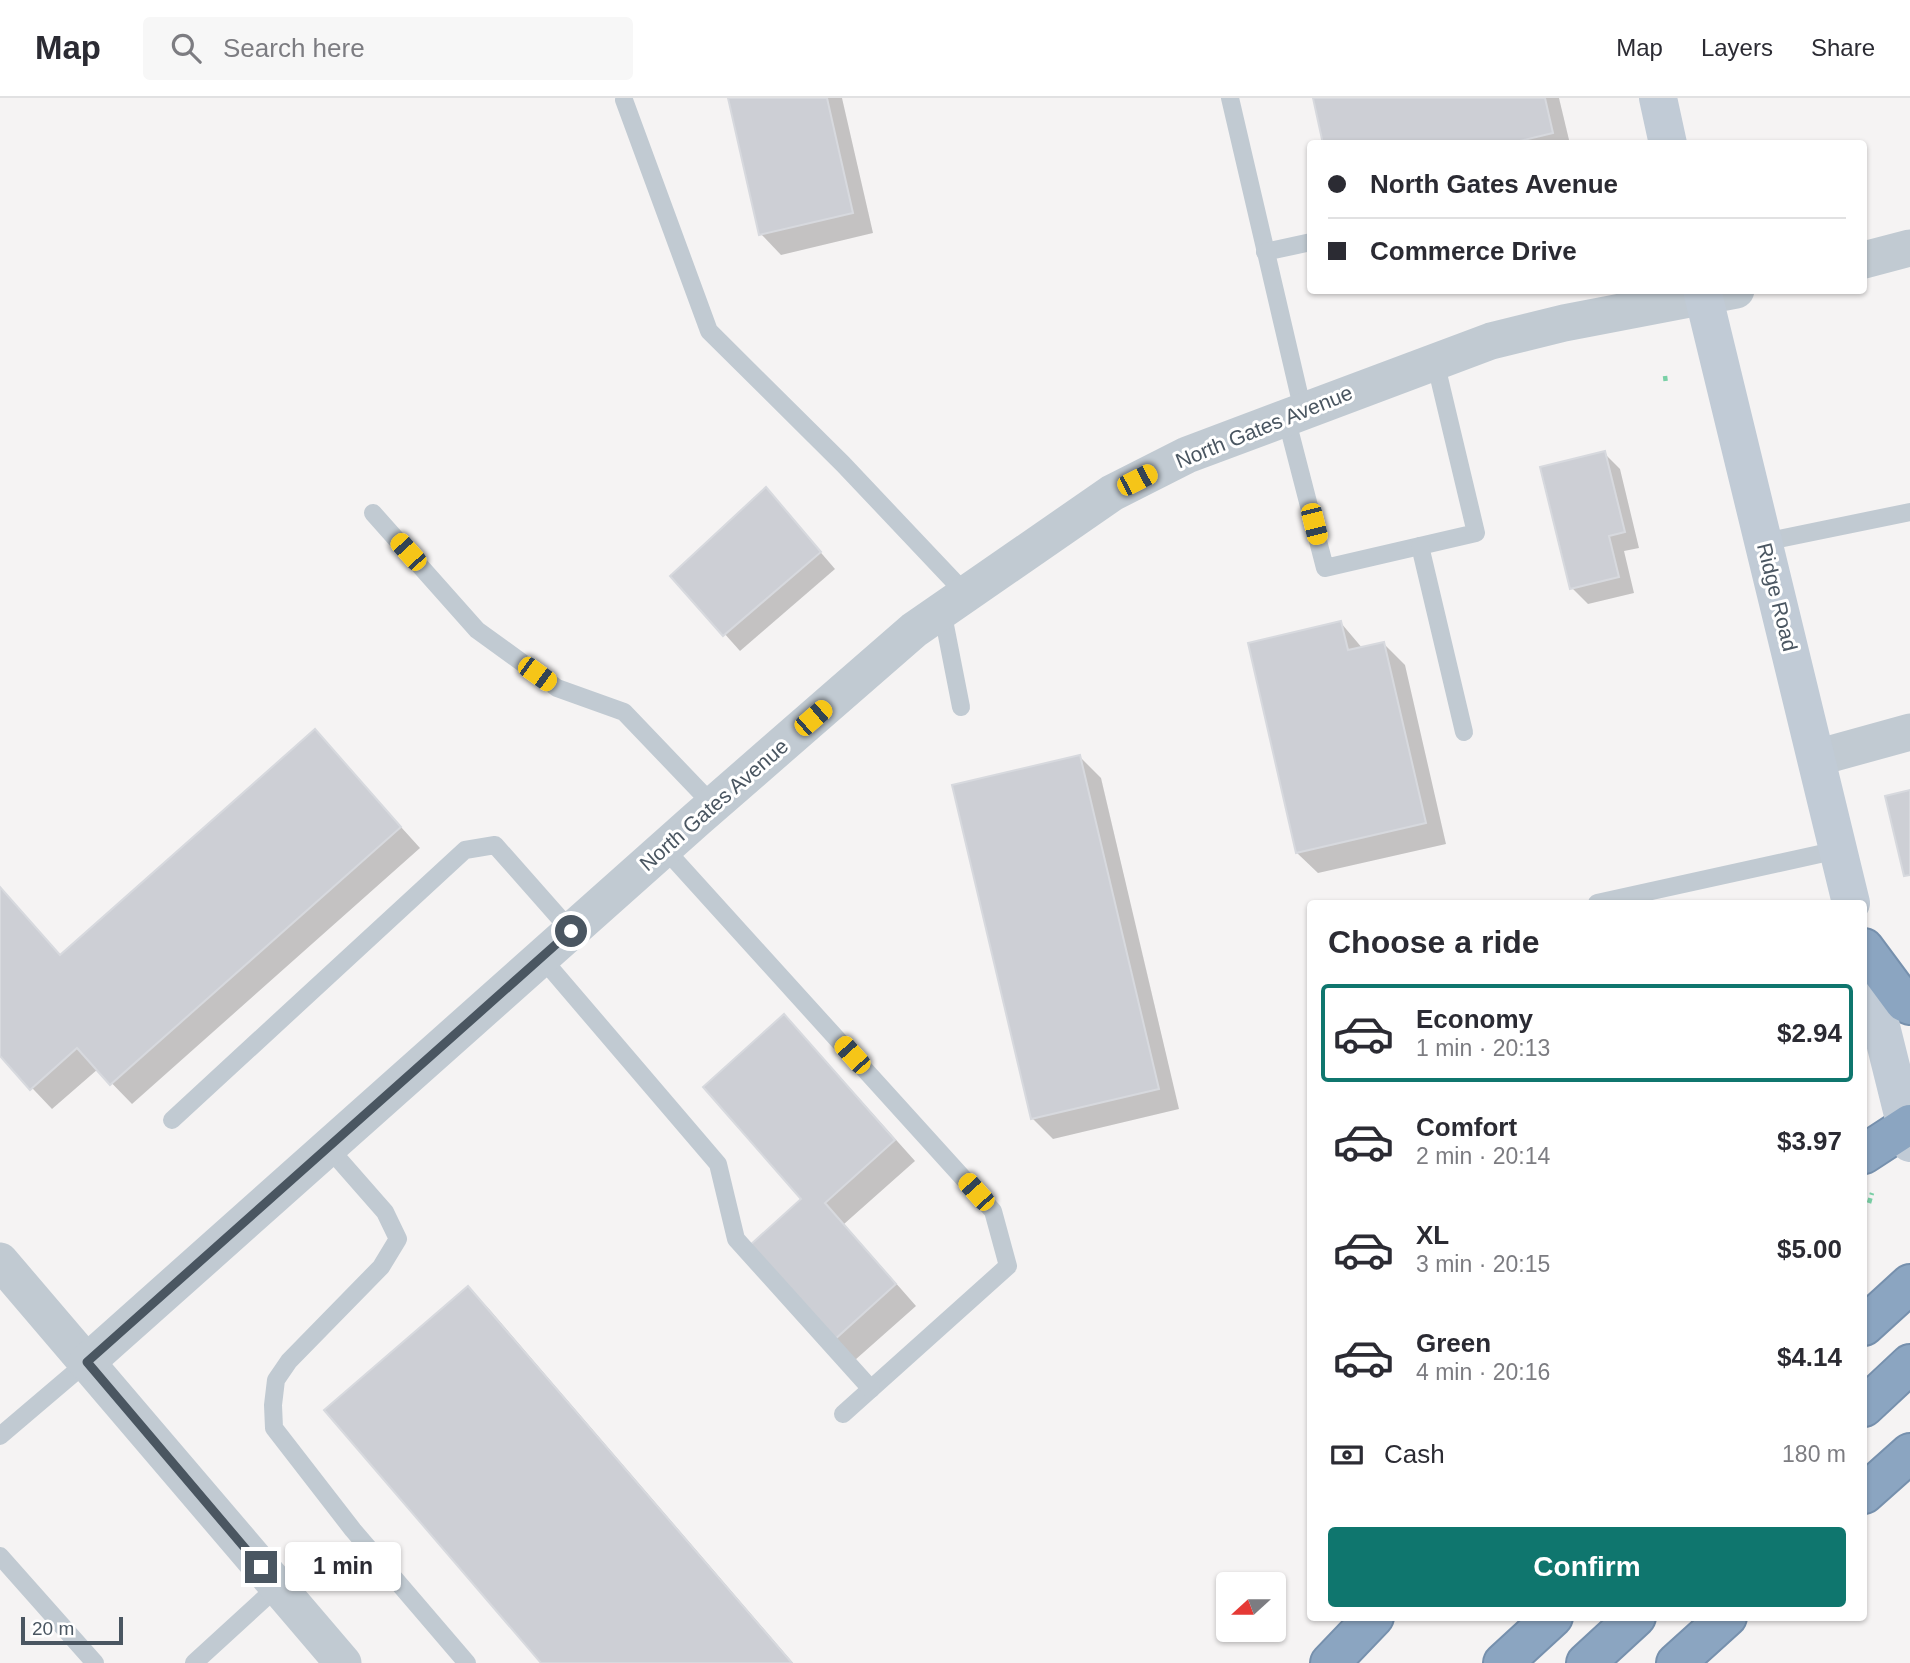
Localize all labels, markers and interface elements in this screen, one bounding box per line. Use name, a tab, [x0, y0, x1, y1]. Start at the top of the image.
search box	[143, 17, 633, 80]
text: Map	[35, 29, 101, 66]
icon: search	[167, 29, 205, 67]
text: Search here	[223, 33, 365, 63]
text: Map	[1616, 34, 1663, 61]
text: Layers	[1701, 34, 1773, 61]
text: Share	[1811, 34, 1875, 61]
text: North Gates Avenue	[1370, 169, 1618, 199]
text: Commerce Drive	[1370, 236, 1577, 266]
street label: North Gates Avenue	[1172, 381, 1356, 473]
car	[1114, 461, 1161, 499]
car	[1299, 501, 1330, 547]
car	[387, 529, 430, 575]
street label: Ridge Road	[1753, 540, 1802, 653]
car	[514, 653, 561, 695]
car	[791, 696, 836, 740]
street label: North Gates Avenue	[635, 734, 792, 875]
route start	[555, 915, 587, 947]
text: Choose a ride	[1328, 924, 1540, 960]
icon: car	[1332, 1002, 1395, 1065]
text: Economy	[1416, 1004, 1533, 1034]
text: $2.94	[1777, 1018, 1842, 1048]
car	[831, 1032, 874, 1078]
text: 1 min · 20:13	[1416, 1035, 1550, 1061]
icon: car	[1332, 1110, 1395, 1173]
text: Comfort	[1416, 1112, 1517, 1142]
text: $3.97	[1777, 1126, 1842, 1156]
text: 2 min · 20:14	[1416, 1143, 1550, 1169]
car	[955, 1169, 998, 1215]
icon: car	[1332, 1218, 1395, 1281]
text: XL	[1416, 1220, 1449, 1250]
text: $5.00	[1777, 1234, 1842, 1264]
text: 3 min · 20:15	[1416, 1251, 1550, 1277]
icon: car	[1332, 1326, 1395, 1389]
text: Green	[1416, 1328, 1491, 1358]
text: $4.14	[1777, 1342, 1842, 1372]
text: 4 min · 20:16	[1416, 1359, 1550, 1385]
icon: cash	[1328, 1436, 1366, 1474]
text: Cash	[1384, 1439, 1445, 1469]
text: 180 m	[1782, 1441, 1846, 1467]
button: Confirm	[1328, 1527, 1846, 1607]
callout: 1 min	[286, 1542, 401, 1592]
route end	[245, 1551, 277, 1583]
text: 1 min	[313, 1553, 373, 1579]
north arrow	[1216, 1572, 1286, 1642]
map controls	[1216, 1572, 1286, 1642]
scale bar	[21, 1614, 122, 1646]
text: 20 m	[32, 1618, 74, 1639]

